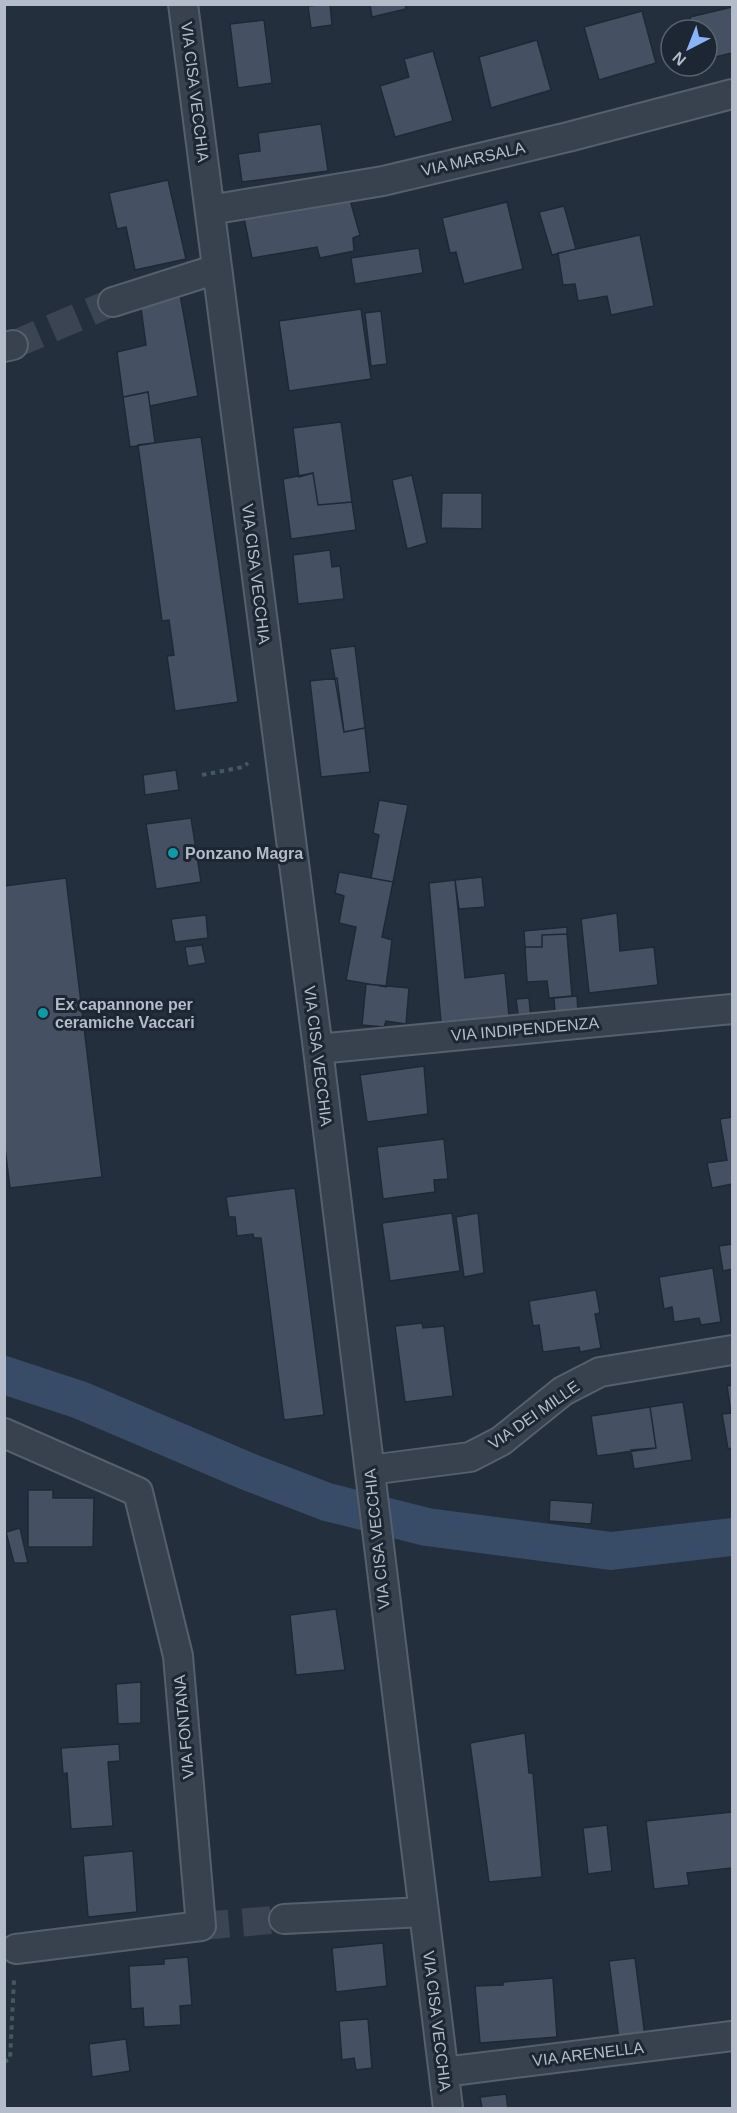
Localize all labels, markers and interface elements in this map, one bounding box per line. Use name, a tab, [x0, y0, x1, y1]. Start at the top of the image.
north arrow	[659, 18, 719, 78]
street label: VIA CISA VECCHIA	[178, 21, 212, 164]
text: N	[669, 49, 689, 69]
street label: VIA MARSALA	[420, 139, 527, 179]
street label: VIA CISA VECCHIA	[239, 503, 273, 646]
place label: Ponzano Magra	[185, 845, 303, 862]
marker: Ponzano Magra	[166, 846, 180, 860]
street label: VIA CISA VECCHIA	[301, 985, 335, 1128]
place label: Ex capannone per ceramiche Vaccari	[55, 996, 195, 1031]
marker: Ex capannone per ceramiche Vaccari	[36, 1006, 50, 1020]
street label: VIA INDIPENDENZA	[450, 1014, 600, 1044]
street label: VIA DEI MILLE	[485, 1377, 583, 1453]
street label: VIA CISA VECCHIA	[361, 1467, 393, 1610]
street label: VIA FONTANA	[171, 1674, 197, 1780]
street label: VIA CISA VECCHIA	[420, 1950, 454, 2093]
street label: VIA ARENELLA	[531, 2039, 645, 2069]

